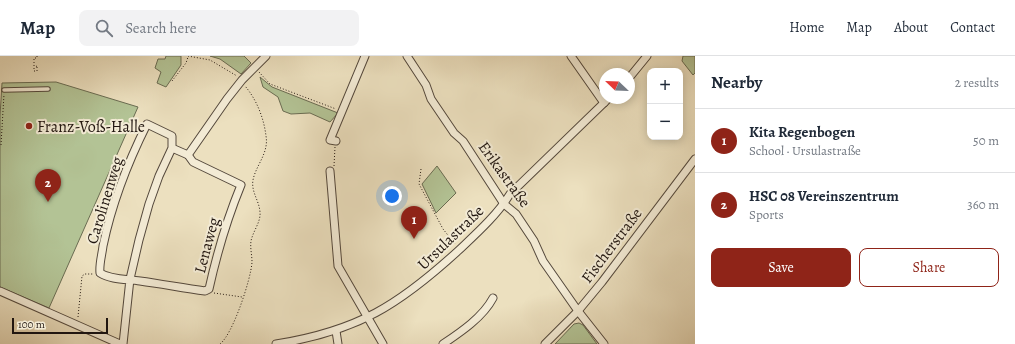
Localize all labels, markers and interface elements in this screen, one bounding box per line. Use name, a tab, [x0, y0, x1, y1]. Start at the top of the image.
search box	[79, 10, 359, 46]
text: Map	[20, 15, 55, 41]
icon: search	[93, 17, 115, 39]
text: Search here	[125, 18, 197, 38]
text: Home	[789, 18, 824, 37]
text: Map	[846, 18, 872, 37]
text: About	[894, 18, 928, 37]
text: Contact	[950, 18, 995, 37]
north arrow	[599, 68, 635, 104]
map controls	[647, 68, 683, 140]
button: +	[647, 68, 683, 104]
text: Nearby	[711, 71, 762, 94]
text: 2 results	[955, 74, 999, 91]
button: −	[647, 104, 683, 140]
place label: Franz-Voß-Halle	[37, 116, 145, 138]
marker: Franz-Voß-Halle	[24, 121, 34, 131]
text: Kita Regenbogen	[749, 122, 855, 142]
text: 1	[722, 132, 726, 149]
text: 50 m	[973, 132, 999, 149]
street label: Erikastraße	[473, 137, 536, 212]
text: School · Ursulastraße	[749, 142, 861, 159]
street label: Carolinenweg	[81, 154, 129, 247]
pin: 2	[35, 169, 61, 202]
your location	[382, 186, 402, 206]
text: HSC 08 Vereinszentrum	[749, 186, 899, 206]
text: 2	[721, 196, 727, 213]
text: 360 m	[967, 196, 999, 213]
street label: Ursulastraße	[413, 200, 489, 275]
street label: Fischerstraße	[576, 203, 647, 288]
pin: 1	[401, 206, 427, 239]
text: Sports	[749, 206, 784, 223]
street label: Lenaweg	[189, 215, 225, 276]
button: Save	[711, 248, 851, 287]
button: Share	[859, 248, 999, 287]
scale bar	[12, 316, 108, 335]
text: 100 m	[18, 317, 45, 332]

